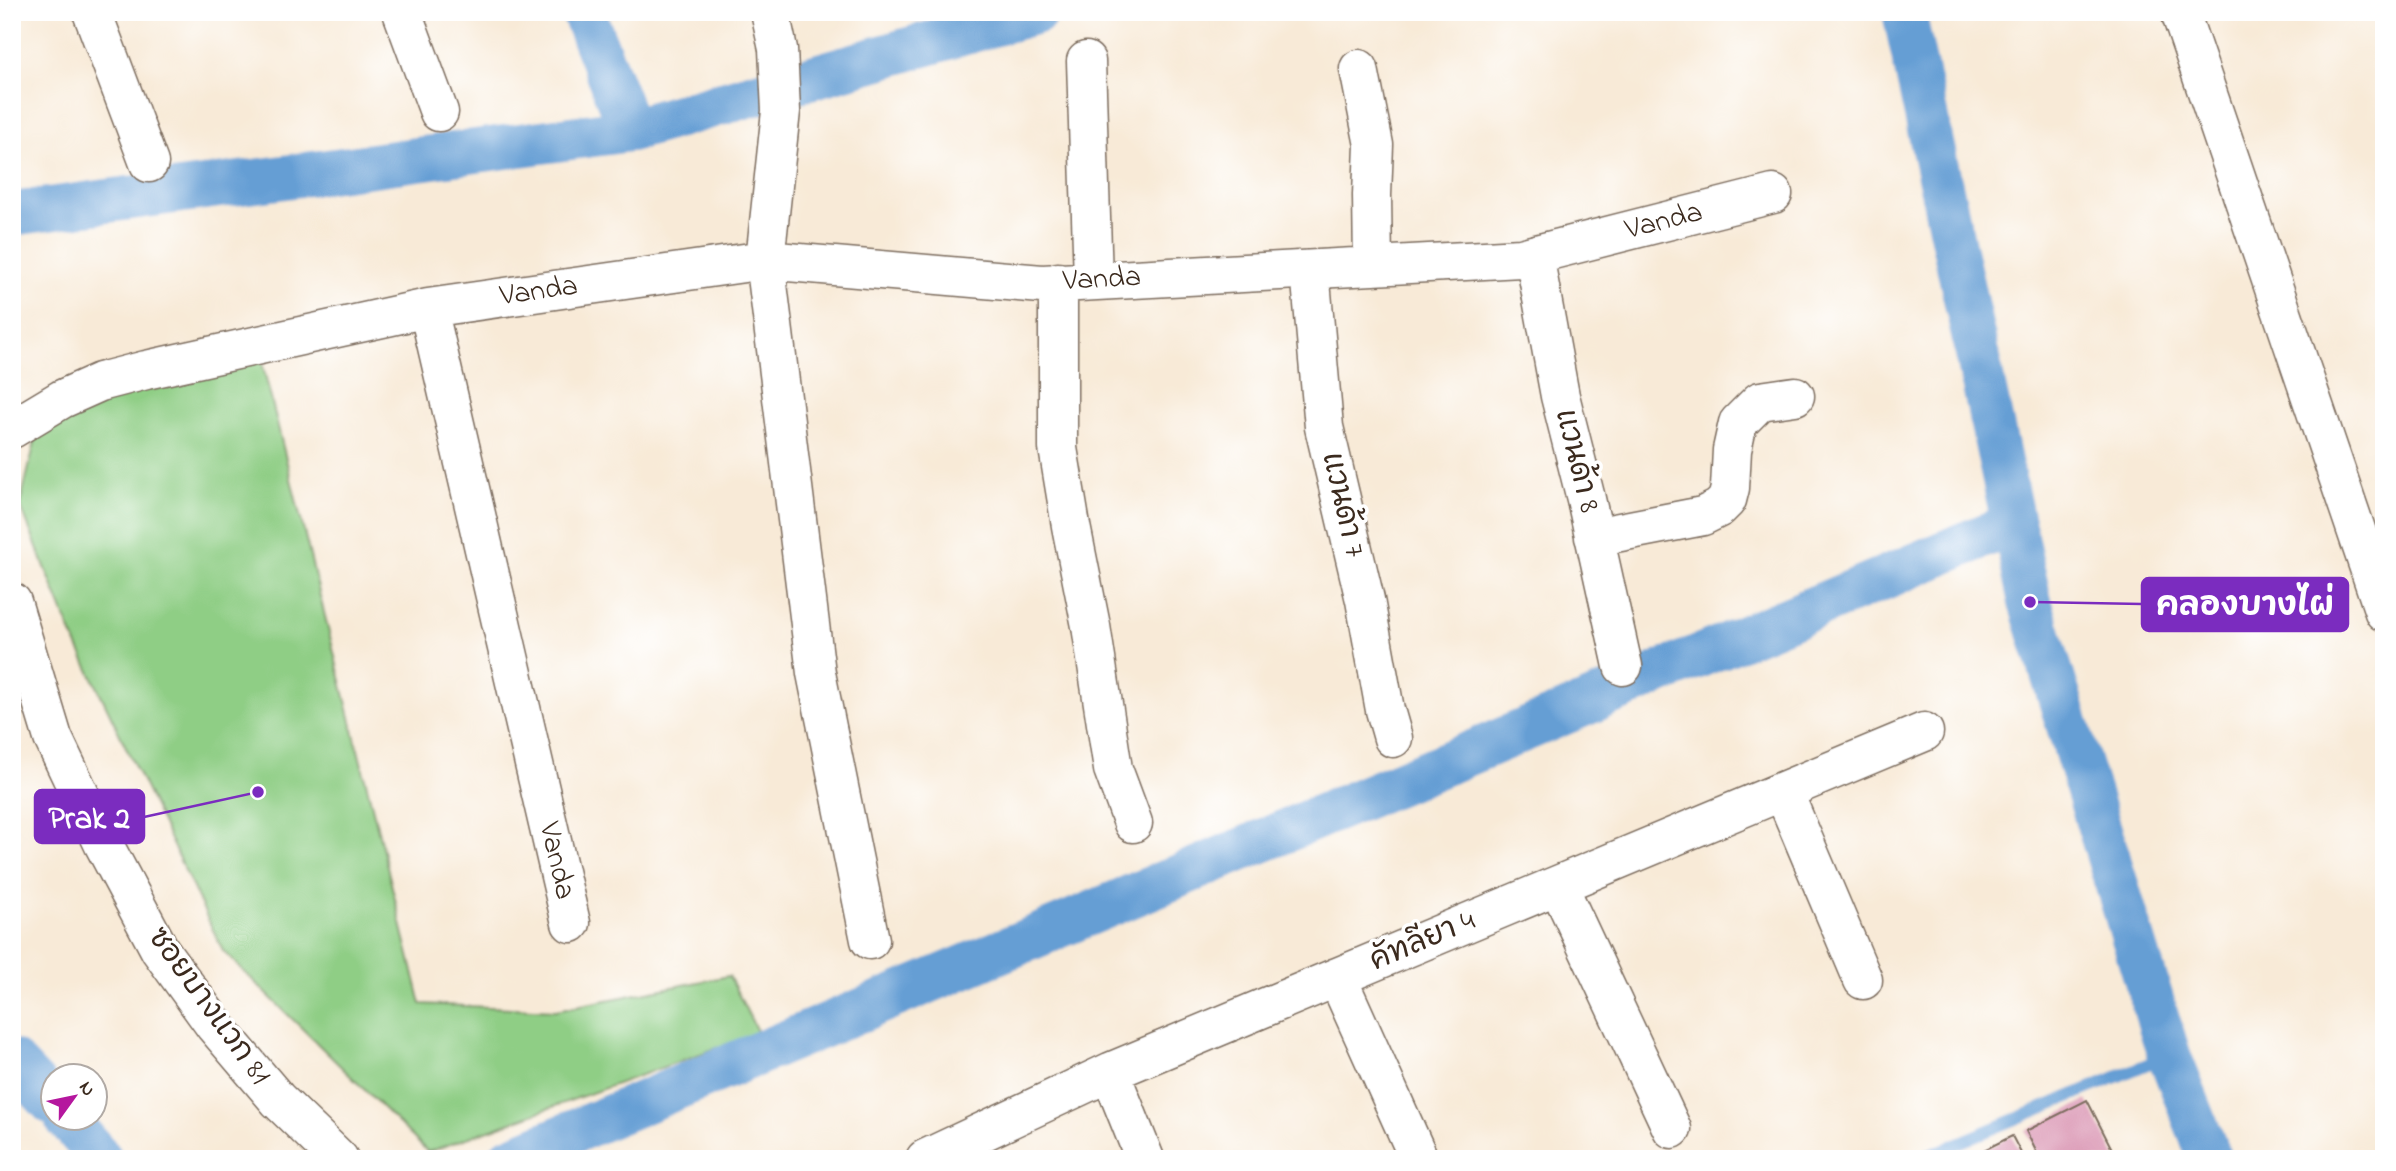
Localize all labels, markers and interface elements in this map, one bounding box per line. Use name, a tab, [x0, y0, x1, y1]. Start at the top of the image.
street label: Vanda	[1620, 191, 1707, 253]
street label: Vanda	[1061, 256, 1142, 304]
street label: Vanda	[496, 265, 581, 319]
street label: แวนด้า 8	[1542, 404, 1610, 518]
street label: แวนด้า 7	[1309, 448, 1375, 562]
callout: คลองบางไผ่	[2142, 578, 2348, 631]
text: คลองบางไผ่	[2156, 582, 2334, 631]
callout: Prak 2	[35, 790, 144, 843]
text: Prak 2	[48, 797, 130, 844]
street label: Vanda	[526, 817, 586, 904]
street label: คัทลียา 4	[1363, 900, 1483, 984]
street label: ซอยบางแวก 81	[136, 919, 280, 1095]
north arrow	[38, 1062, 108, 1132]
text: N	[71, 1076, 101, 1102]

